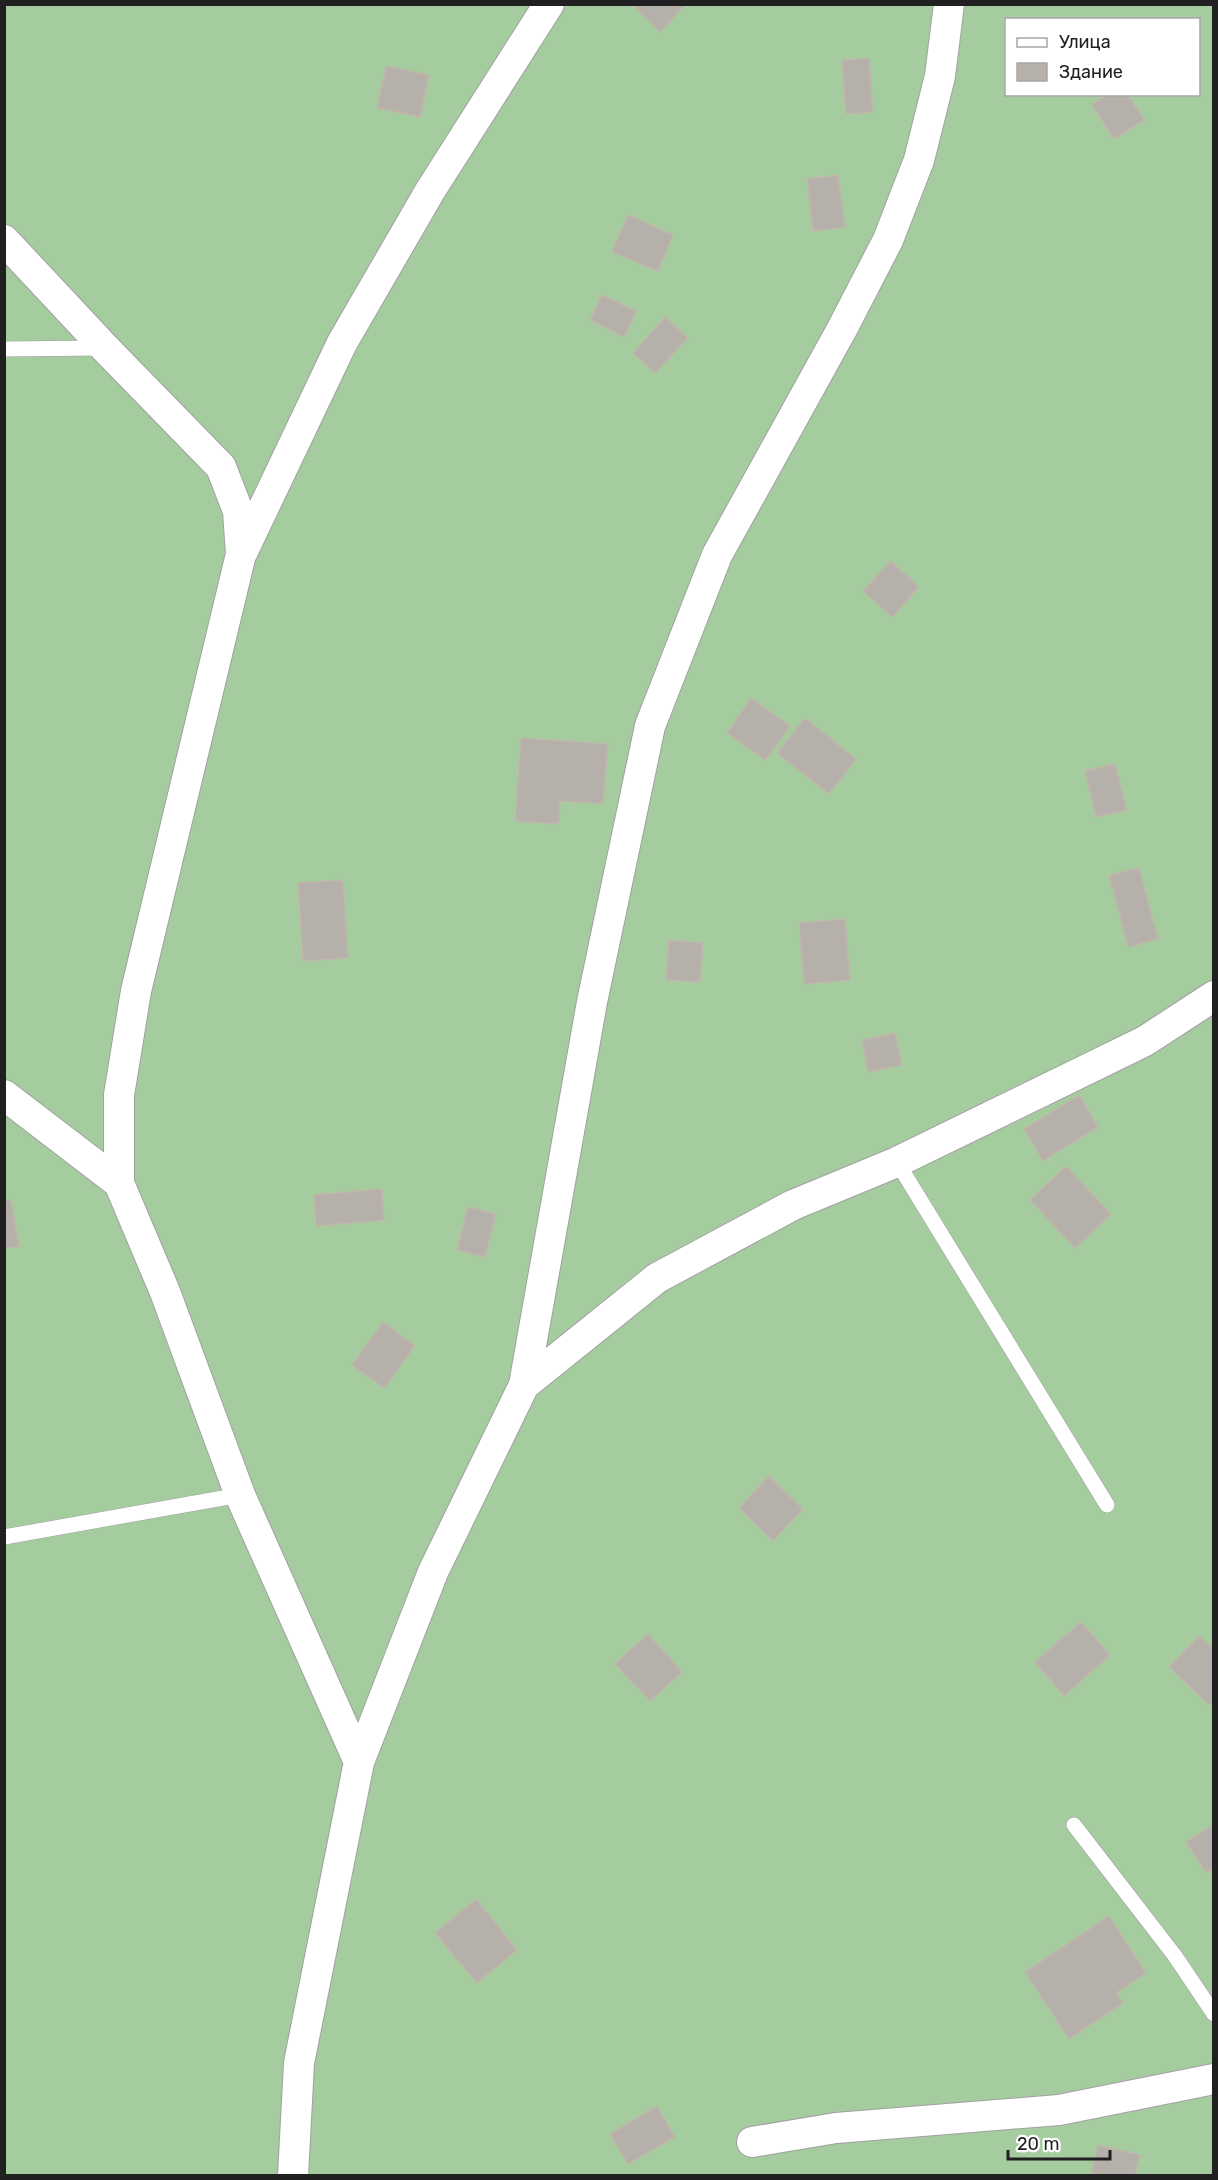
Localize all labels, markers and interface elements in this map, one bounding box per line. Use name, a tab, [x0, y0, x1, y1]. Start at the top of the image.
legend	[1005, 18, 1200, 96]
text: Улица	[1059, 31, 1111, 53]
text: Здание	[1059, 61, 1123, 83]
scale bar	[1008, 2123, 1110, 2161]
text: 20 m	[1017, 2133, 1059, 2155]

